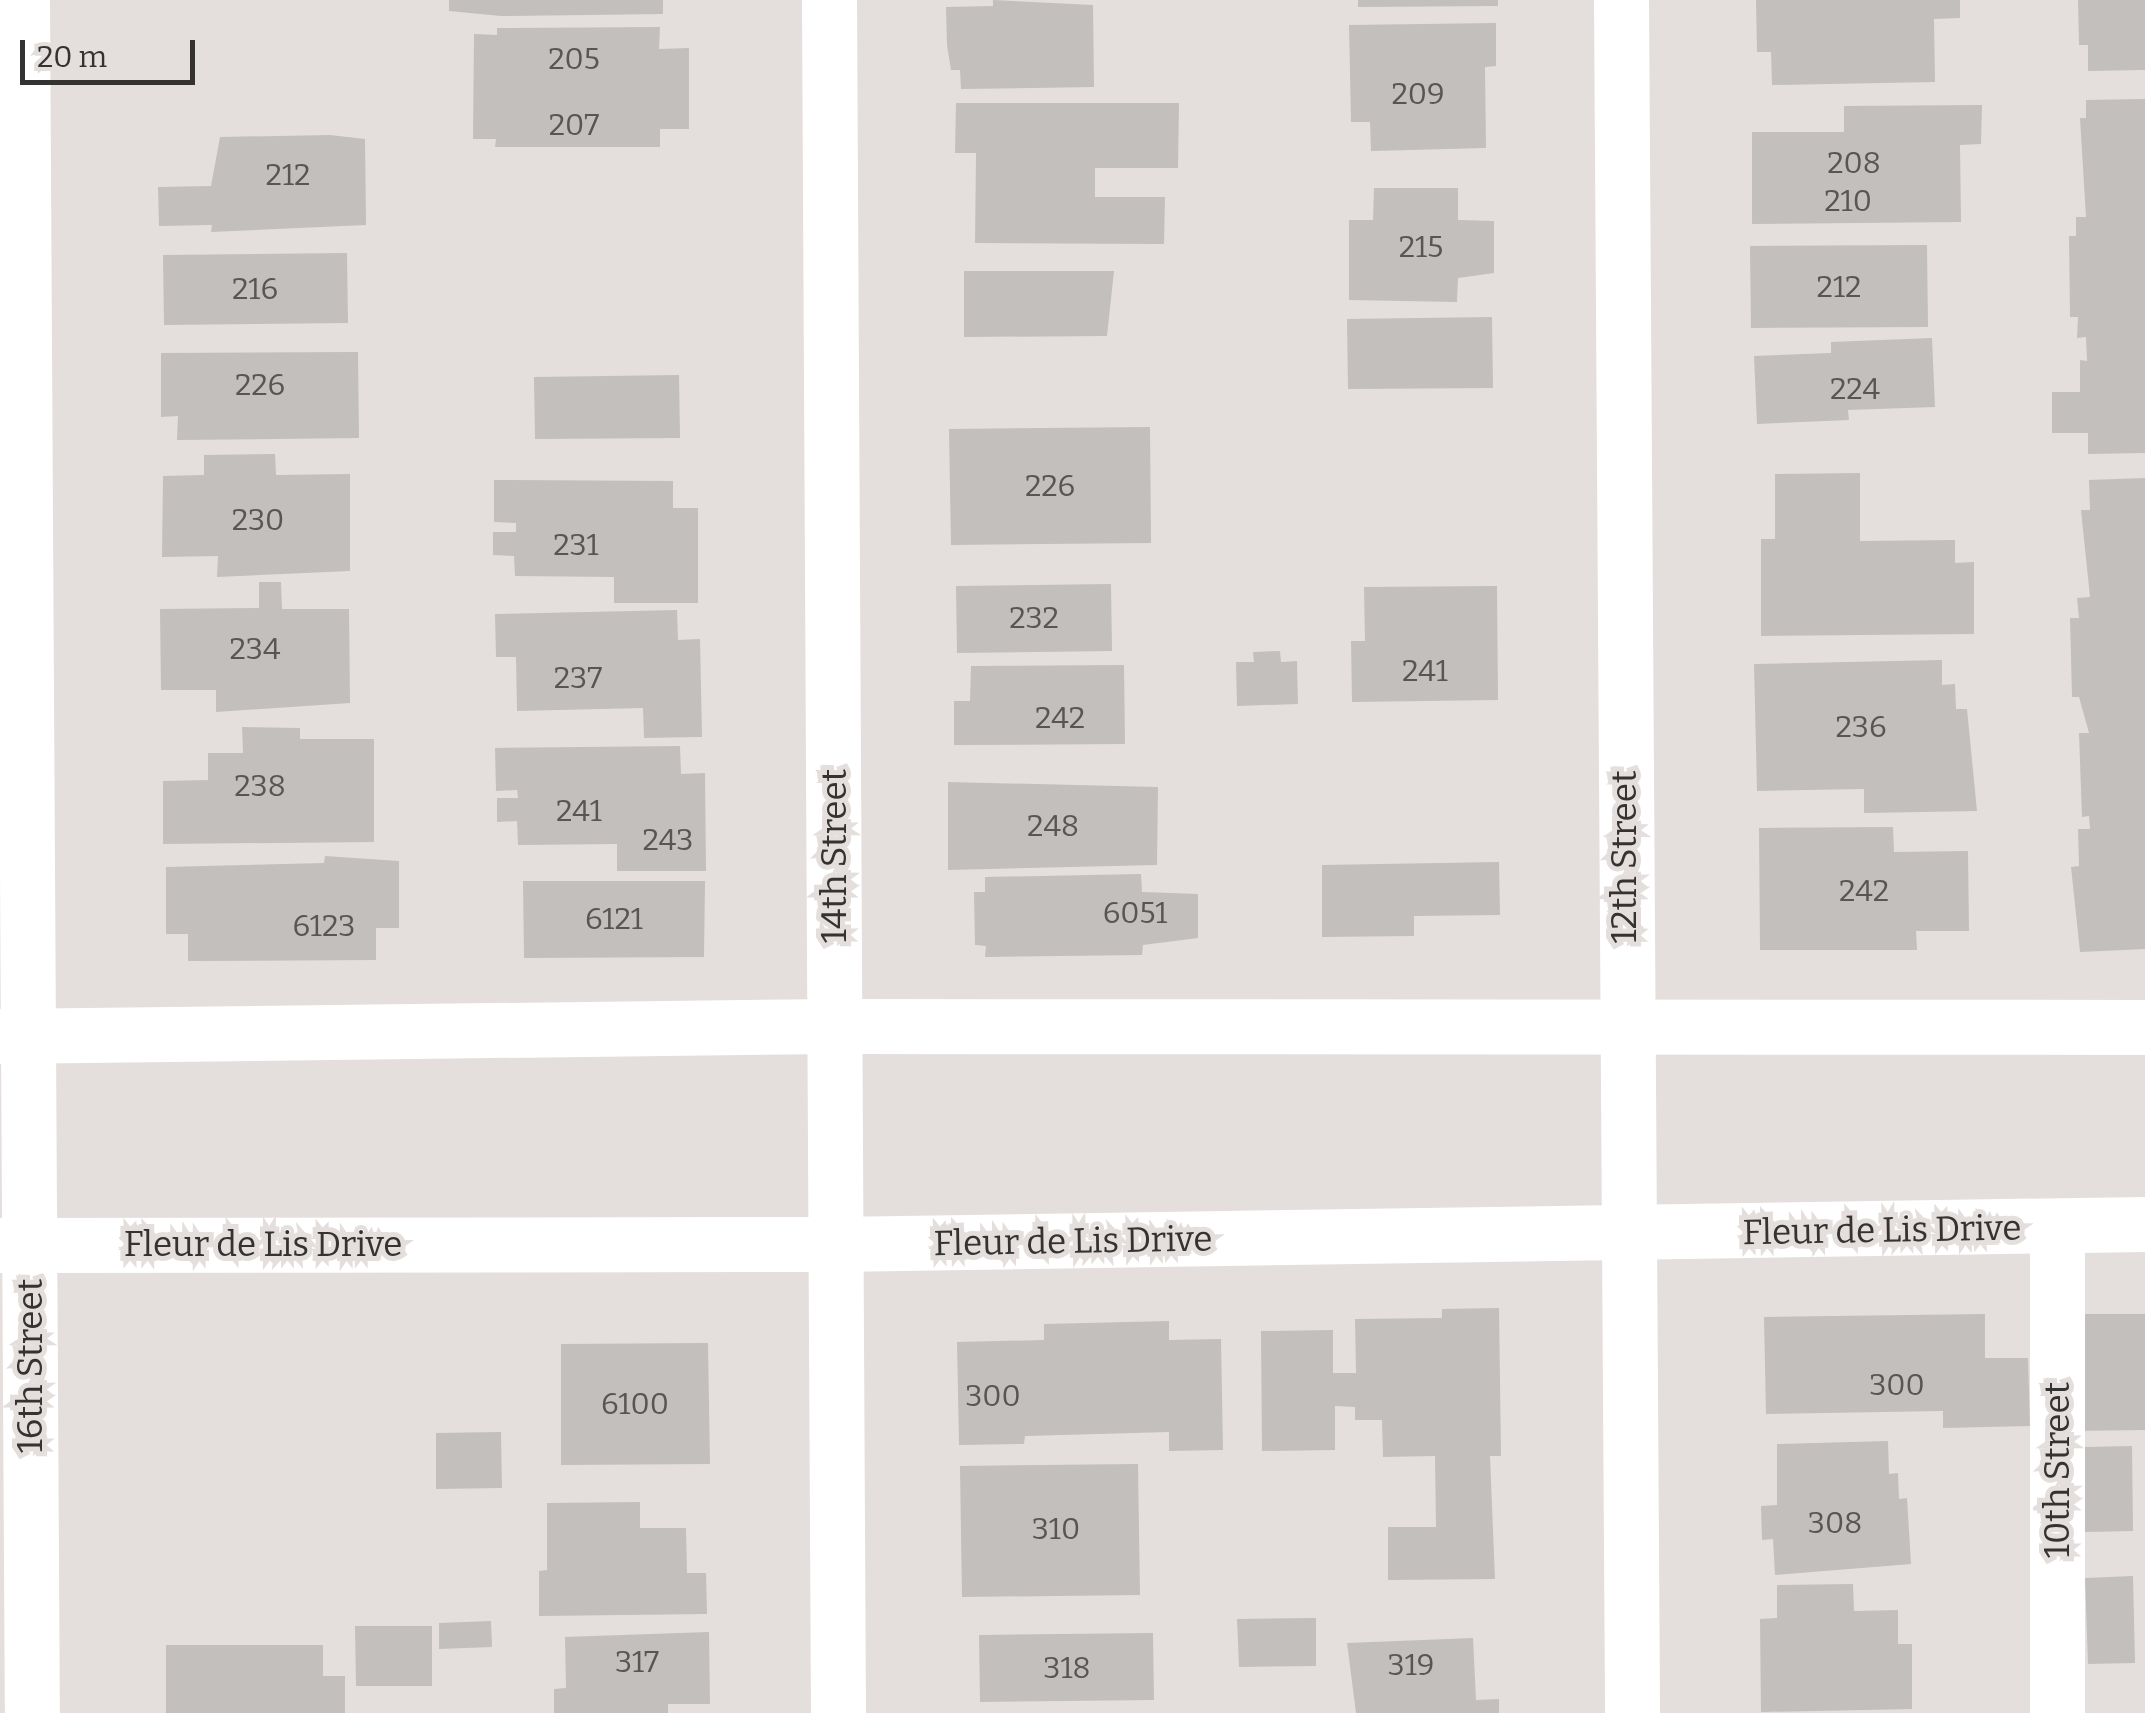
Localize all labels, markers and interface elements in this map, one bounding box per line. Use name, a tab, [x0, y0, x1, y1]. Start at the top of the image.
scale bar	[25, 20, 200, 82]
text: 20 m	[37, 39, 107, 75]
house number: 205	[548, 41, 600, 77]
house number: 209	[1391, 76, 1445, 112]
house number: 207	[549, 107, 599, 143]
house number: 208	[1827, 145, 1881, 181]
house number: 212	[266, 157, 310, 193]
house number: 210	[1824, 183, 1872, 219]
house number: 215	[1399, 229, 1443, 265]
house number: 212	[1817, 269, 1861, 305]
house number: 216	[232, 271, 278, 307]
house number: 226	[235, 367, 285, 403]
house number: 224	[1830, 371, 1880, 407]
house number: 226	[1025, 468, 1075, 504]
house number: 230	[232, 502, 284, 538]
house number: 231	[553, 527, 599, 563]
house number: 232	[1009, 600, 1059, 636]
house number: 234	[230, 631, 280, 667]
house number: 241	[1402, 653, 1448, 689]
house number: 237	[554, 660, 602, 696]
house number: 242	[1035, 700, 1085, 736]
house number: 236	[1835, 709, 1887, 745]
house number: 238	[234, 768, 286, 804]
street label: 14th Street	[813, 769, 855, 943]
street label: 12th Street	[1603, 770, 1645, 944]
house number: 241	[556, 793, 602, 829]
house number: 248	[1027, 808, 1079, 844]
house number: 243	[643, 822, 693, 858]
house number: 242	[1839, 873, 1889, 909]
house number: 6051	[1103, 895, 1167, 931]
house number: 6121	[585, 901, 643, 937]
house number: 6123	[293, 908, 355, 944]
street label: Fleur de Lis Drive	[1742, 1207, 2022, 1253]
street label: Fleur de Lis Drive	[933, 1218, 1213, 1264]
street label: Fleur de Lis Drive	[124, 1223, 402, 1265]
street label: 16th Street	[9, 1279, 51, 1453]
house number: 300	[1869, 1367, 1925, 1403]
house number: 300	[965, 1378, 1021, 1414]
street label: 10th Street	[2036, 1382, 2078, 1558]
house number: 6100	[601, 1386, 669, 1422]
house number: 308	[1808, 1505, 1862, 1541]
house number: 310	[1032, 1511, 1080, 1547]
house number: 317	[615, 1644, 659, 1680]
house number: 319	[1388, 1647, 1434, 1683]
house number: 318	[1043, 1650, 1091, 1686]

